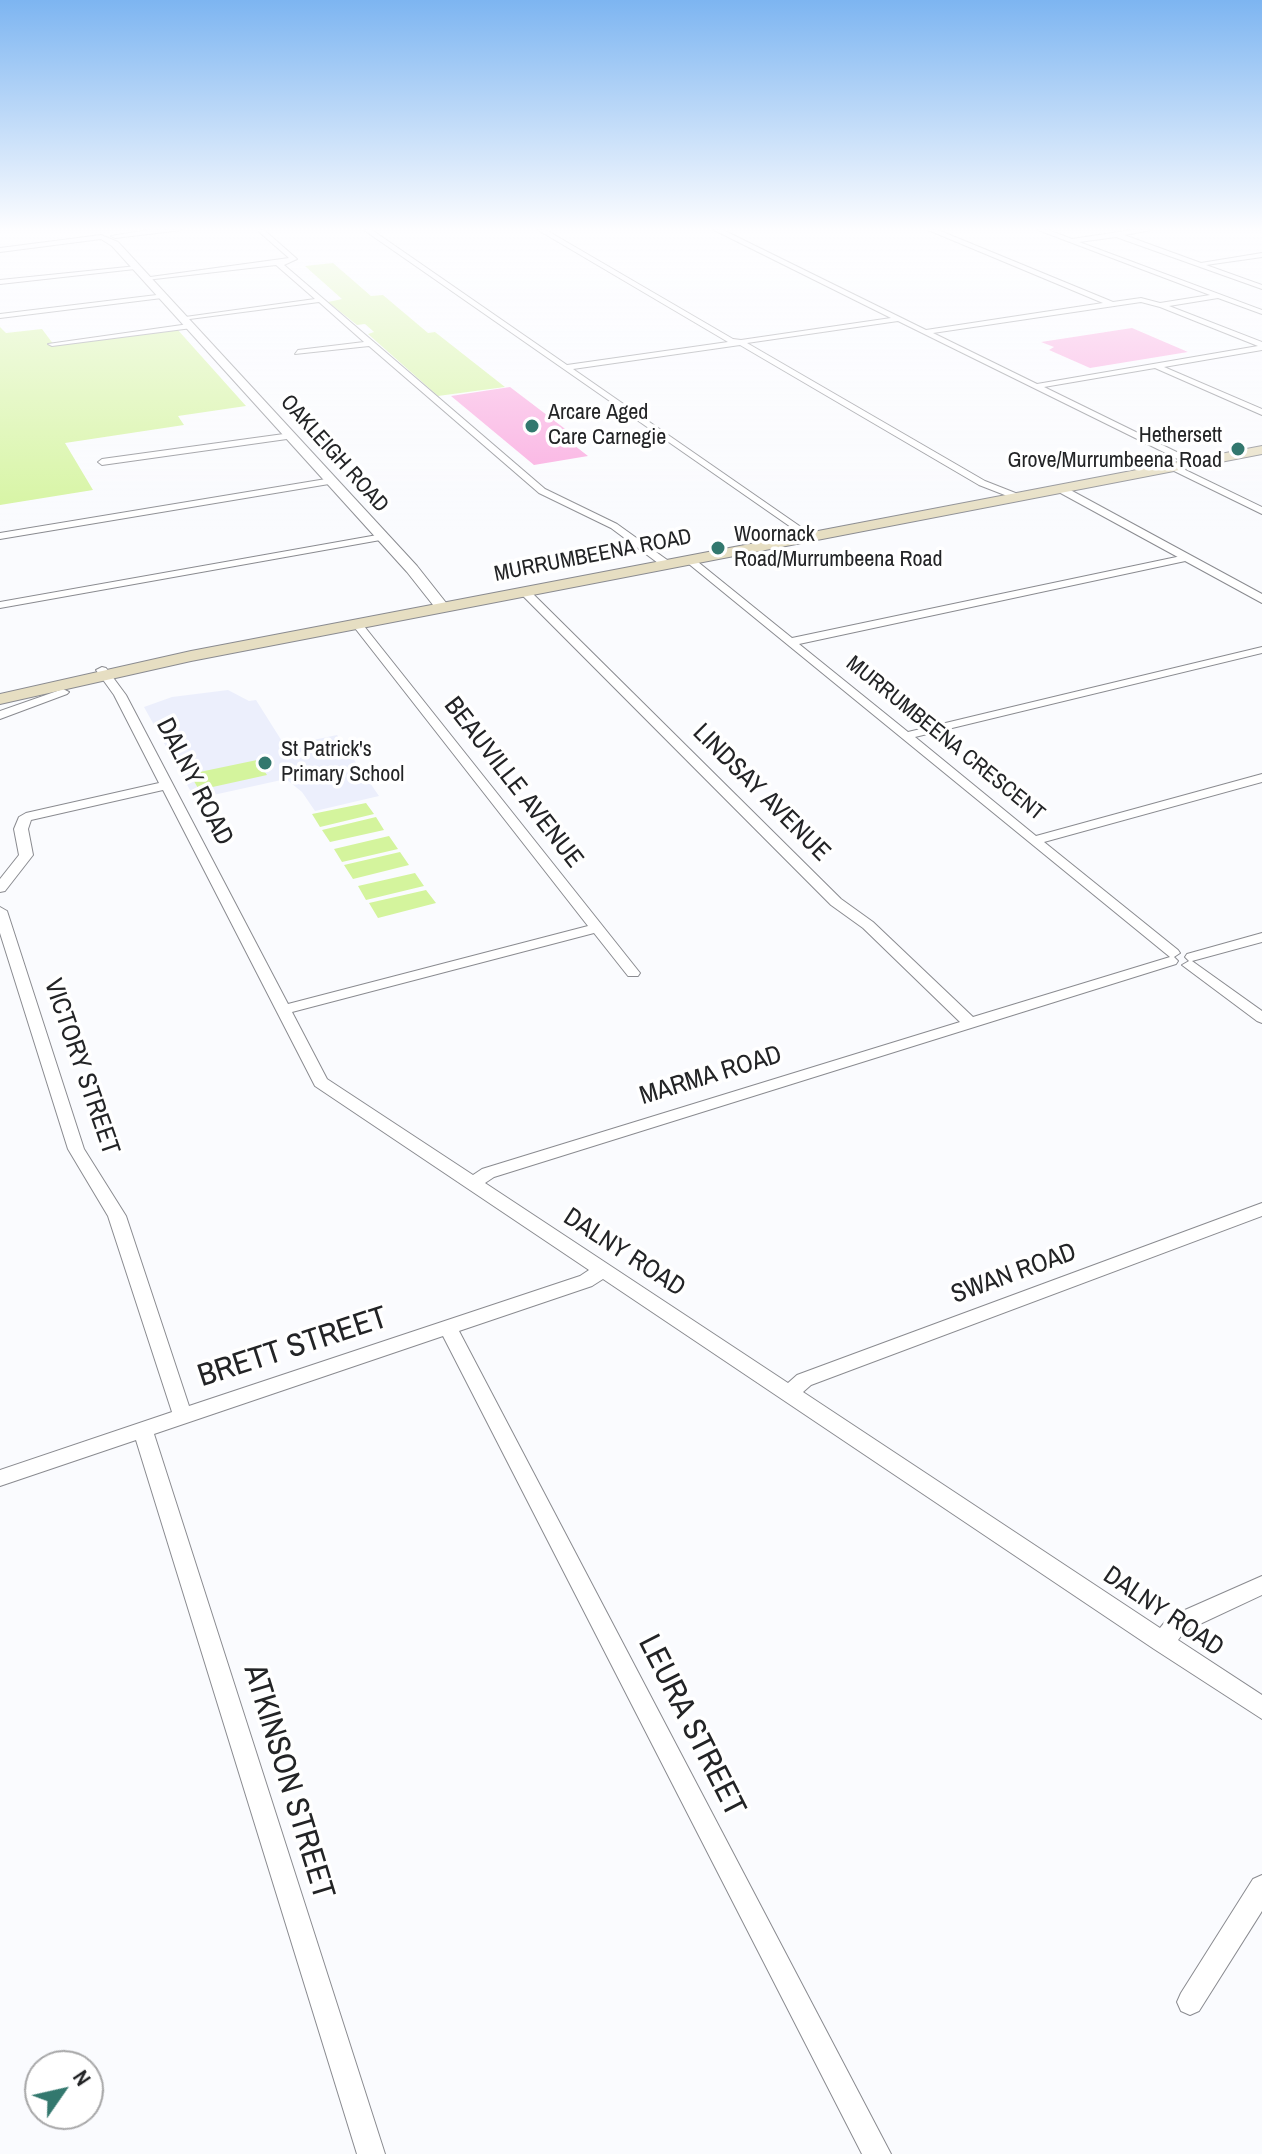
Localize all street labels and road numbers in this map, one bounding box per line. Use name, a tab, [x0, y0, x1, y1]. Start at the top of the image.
street label: OAKLEIGH ROAD	[274, 390, 394, 518]
street label: MURRUMBEENA ROAD	[492, 524, 694, 588]
street label: MURRUMBEENA CRESCENT	[841, 651, 1049, 827]
street label: BEAUVILLE AVENUE	[437, 691, 589, 875]
street label: DALNY ROAD	[149, 713, 239, 851]
street label: LINDSAY AVENUE	[686, 718, 836, 868]
street label: VICTORY STREET	[36, 975, 126, 1159]
street label: MARMA ROAD	[636, 1040, 786, 1112]
street label: DALNY ROAD	[557, 1202, 691, 1304]
street label: SWAN ROAD	[947, 1237, 1081, 1311]
street label: BRETT STREET	[193, 1299, 393, 1397]
street label: DALNY ROAD	[1097, 1560, 1229, 1664]
street label: LEURA STREET	[629, 1629, 753, 1823]
street label: ATKINSON STREET	[234, 1660, 342, 1904]

